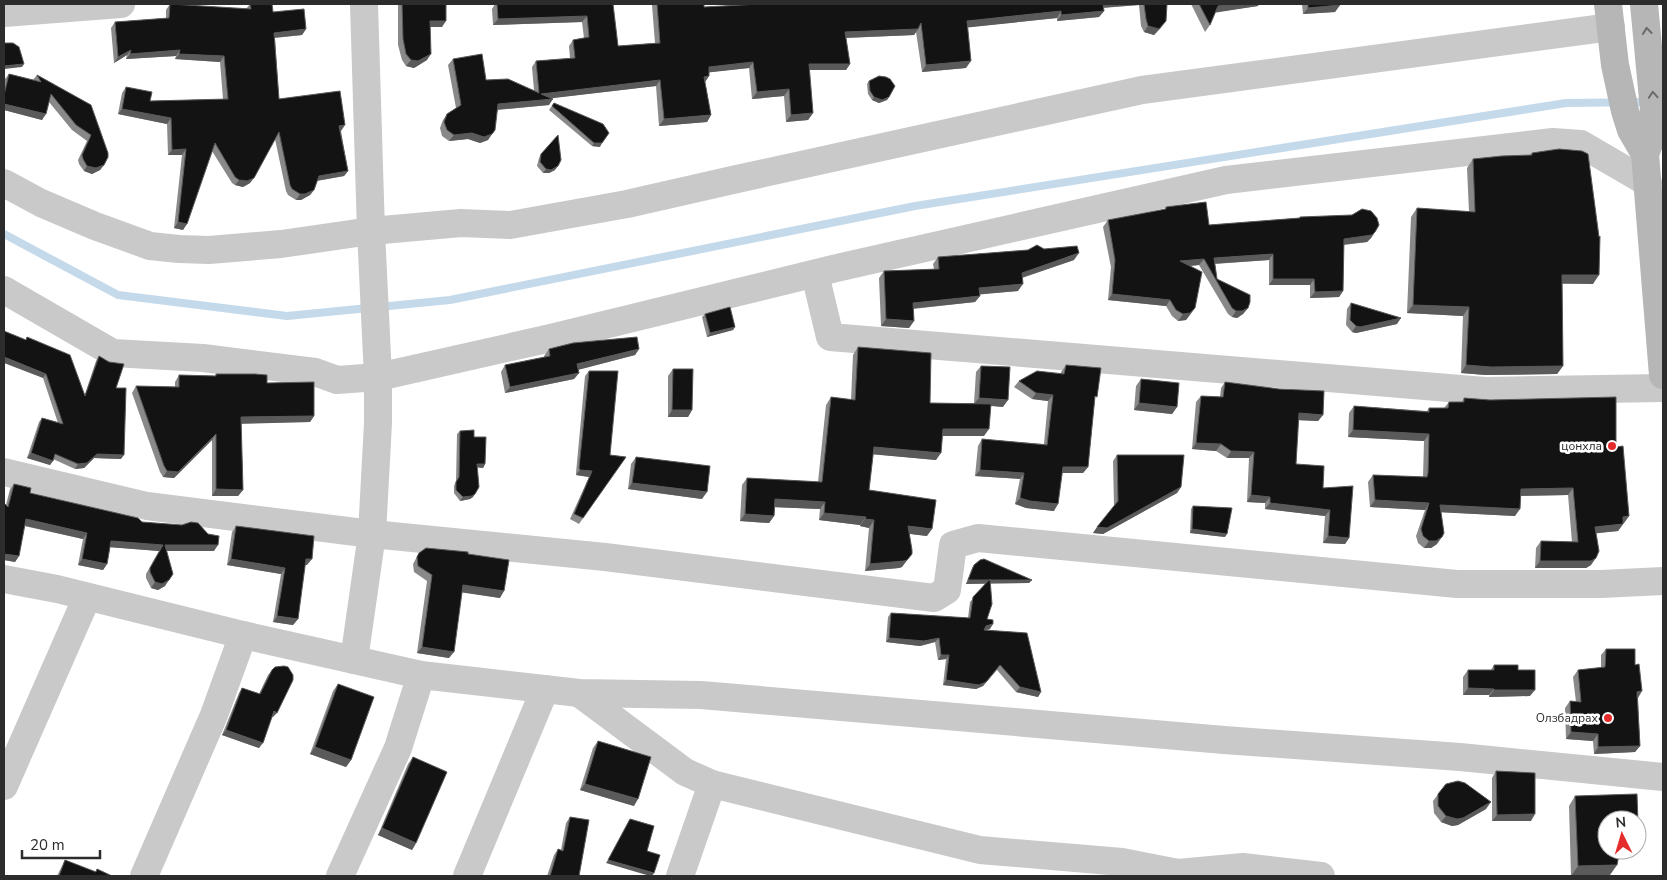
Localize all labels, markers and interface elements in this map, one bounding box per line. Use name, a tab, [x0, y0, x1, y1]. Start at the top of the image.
one-way arrow	[1642, 27, 1653, 35]
one-way arrow	[1647, 90, 1658, 98]
place label: цонхла	[1561, 438, 1602, 454]
marker: цонхла	[1606, 440, 1618, 452]
place label: Олзбадрах	[1536, 710, 1599, 726]
marker: Олзбадрах	[1602, 712, 1614, 724]
north arrow	[1597, 810, 1647, 860]
text: N	[1615, 813, 1627, 832]
scale bar	[22, 828, 100, 860]
text: 20 m	[30, 835, 65, 855]

